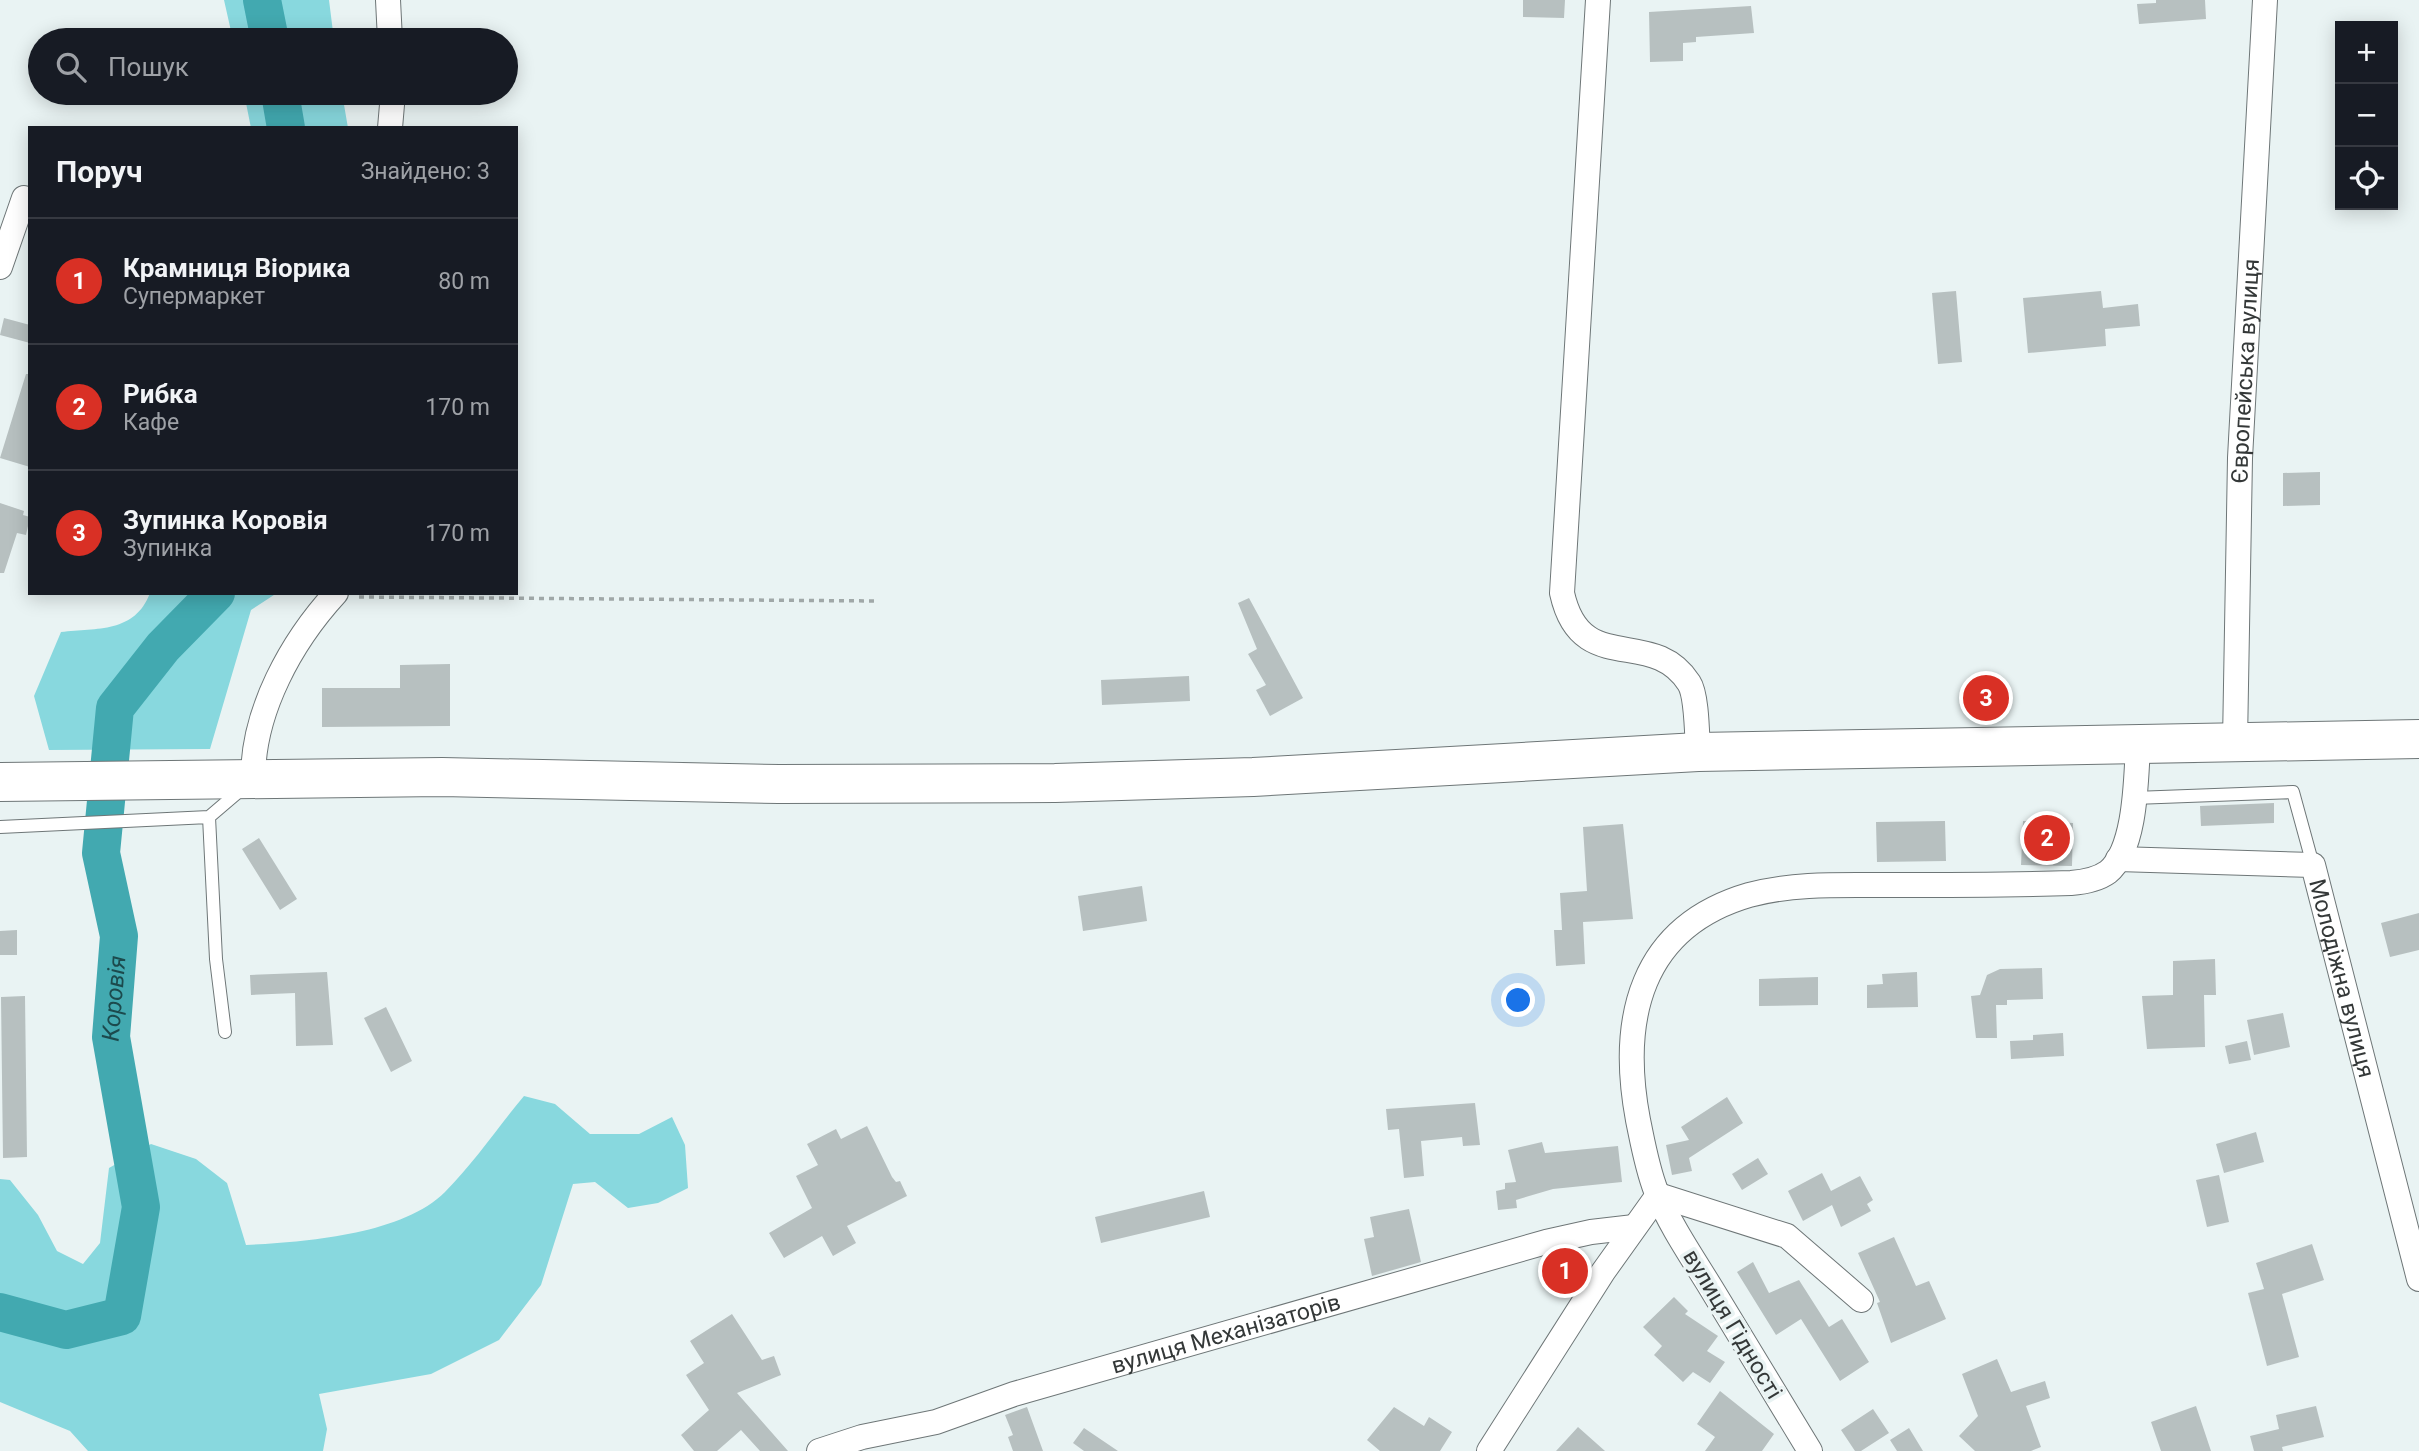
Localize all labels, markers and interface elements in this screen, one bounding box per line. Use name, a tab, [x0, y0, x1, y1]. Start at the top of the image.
map controls	[2335, 21, 2398, 210]
button: +	[2335, 21, 2398, 84]
search box	[28, 28, 518, 105]
icon: search	[52, 48, 90, 86]
text: Пошук	[108, 52, 189, 82]
button: −	[2335, 84, 2398, 147]
button: locate	[2335, 147, 2398, 210]
text: Поруч	[56, 154, 143, 189]
text: Знайдено: 3	[361, 158, 490, 185]
text: Крамниця Віорика	[123, 253, 351, 283]
street label: Європейська вулиця	[2227, 258, 2265, 484]
text: 1	[72, 268, 86, 295]
text: 80 m	[438, 268, 490, 295]
text: Супермаркет	[123, 283, 265, 310]
text: Рибка	[123, 379, 198, 409]
text: 2	[72, 394, 86, 421]
text: 170 m	[425, 394, 490, 421]
text: Кафе	[123, 409, 179, 436]
text: Зупинка Коровія	[123, 505, 328, 535]
text: 3	[72, 520, 86, 547]
text: 170 m	[425, 520, 490, 547]
text: Зупинка	[123, 535, 212, 562]
pin: 3	[1963, 672, 2009, 724]
pin: 2	[2024, 812, 2070, 864]
street label: Молодіжна вулиця	[2303, 876, 2380, 1080]
water label: Коровія	[97, 955, 131, 1043]
your location	[1501, 983, 1535, 1017]
pin: 1	[1542, 1245, 1588, 1297]
street label: вулиця Гідності	[1677, 1245, 1788, 1404]
street label: вулиця Механізаторів	[1109, 1288, 1344, 1379]

